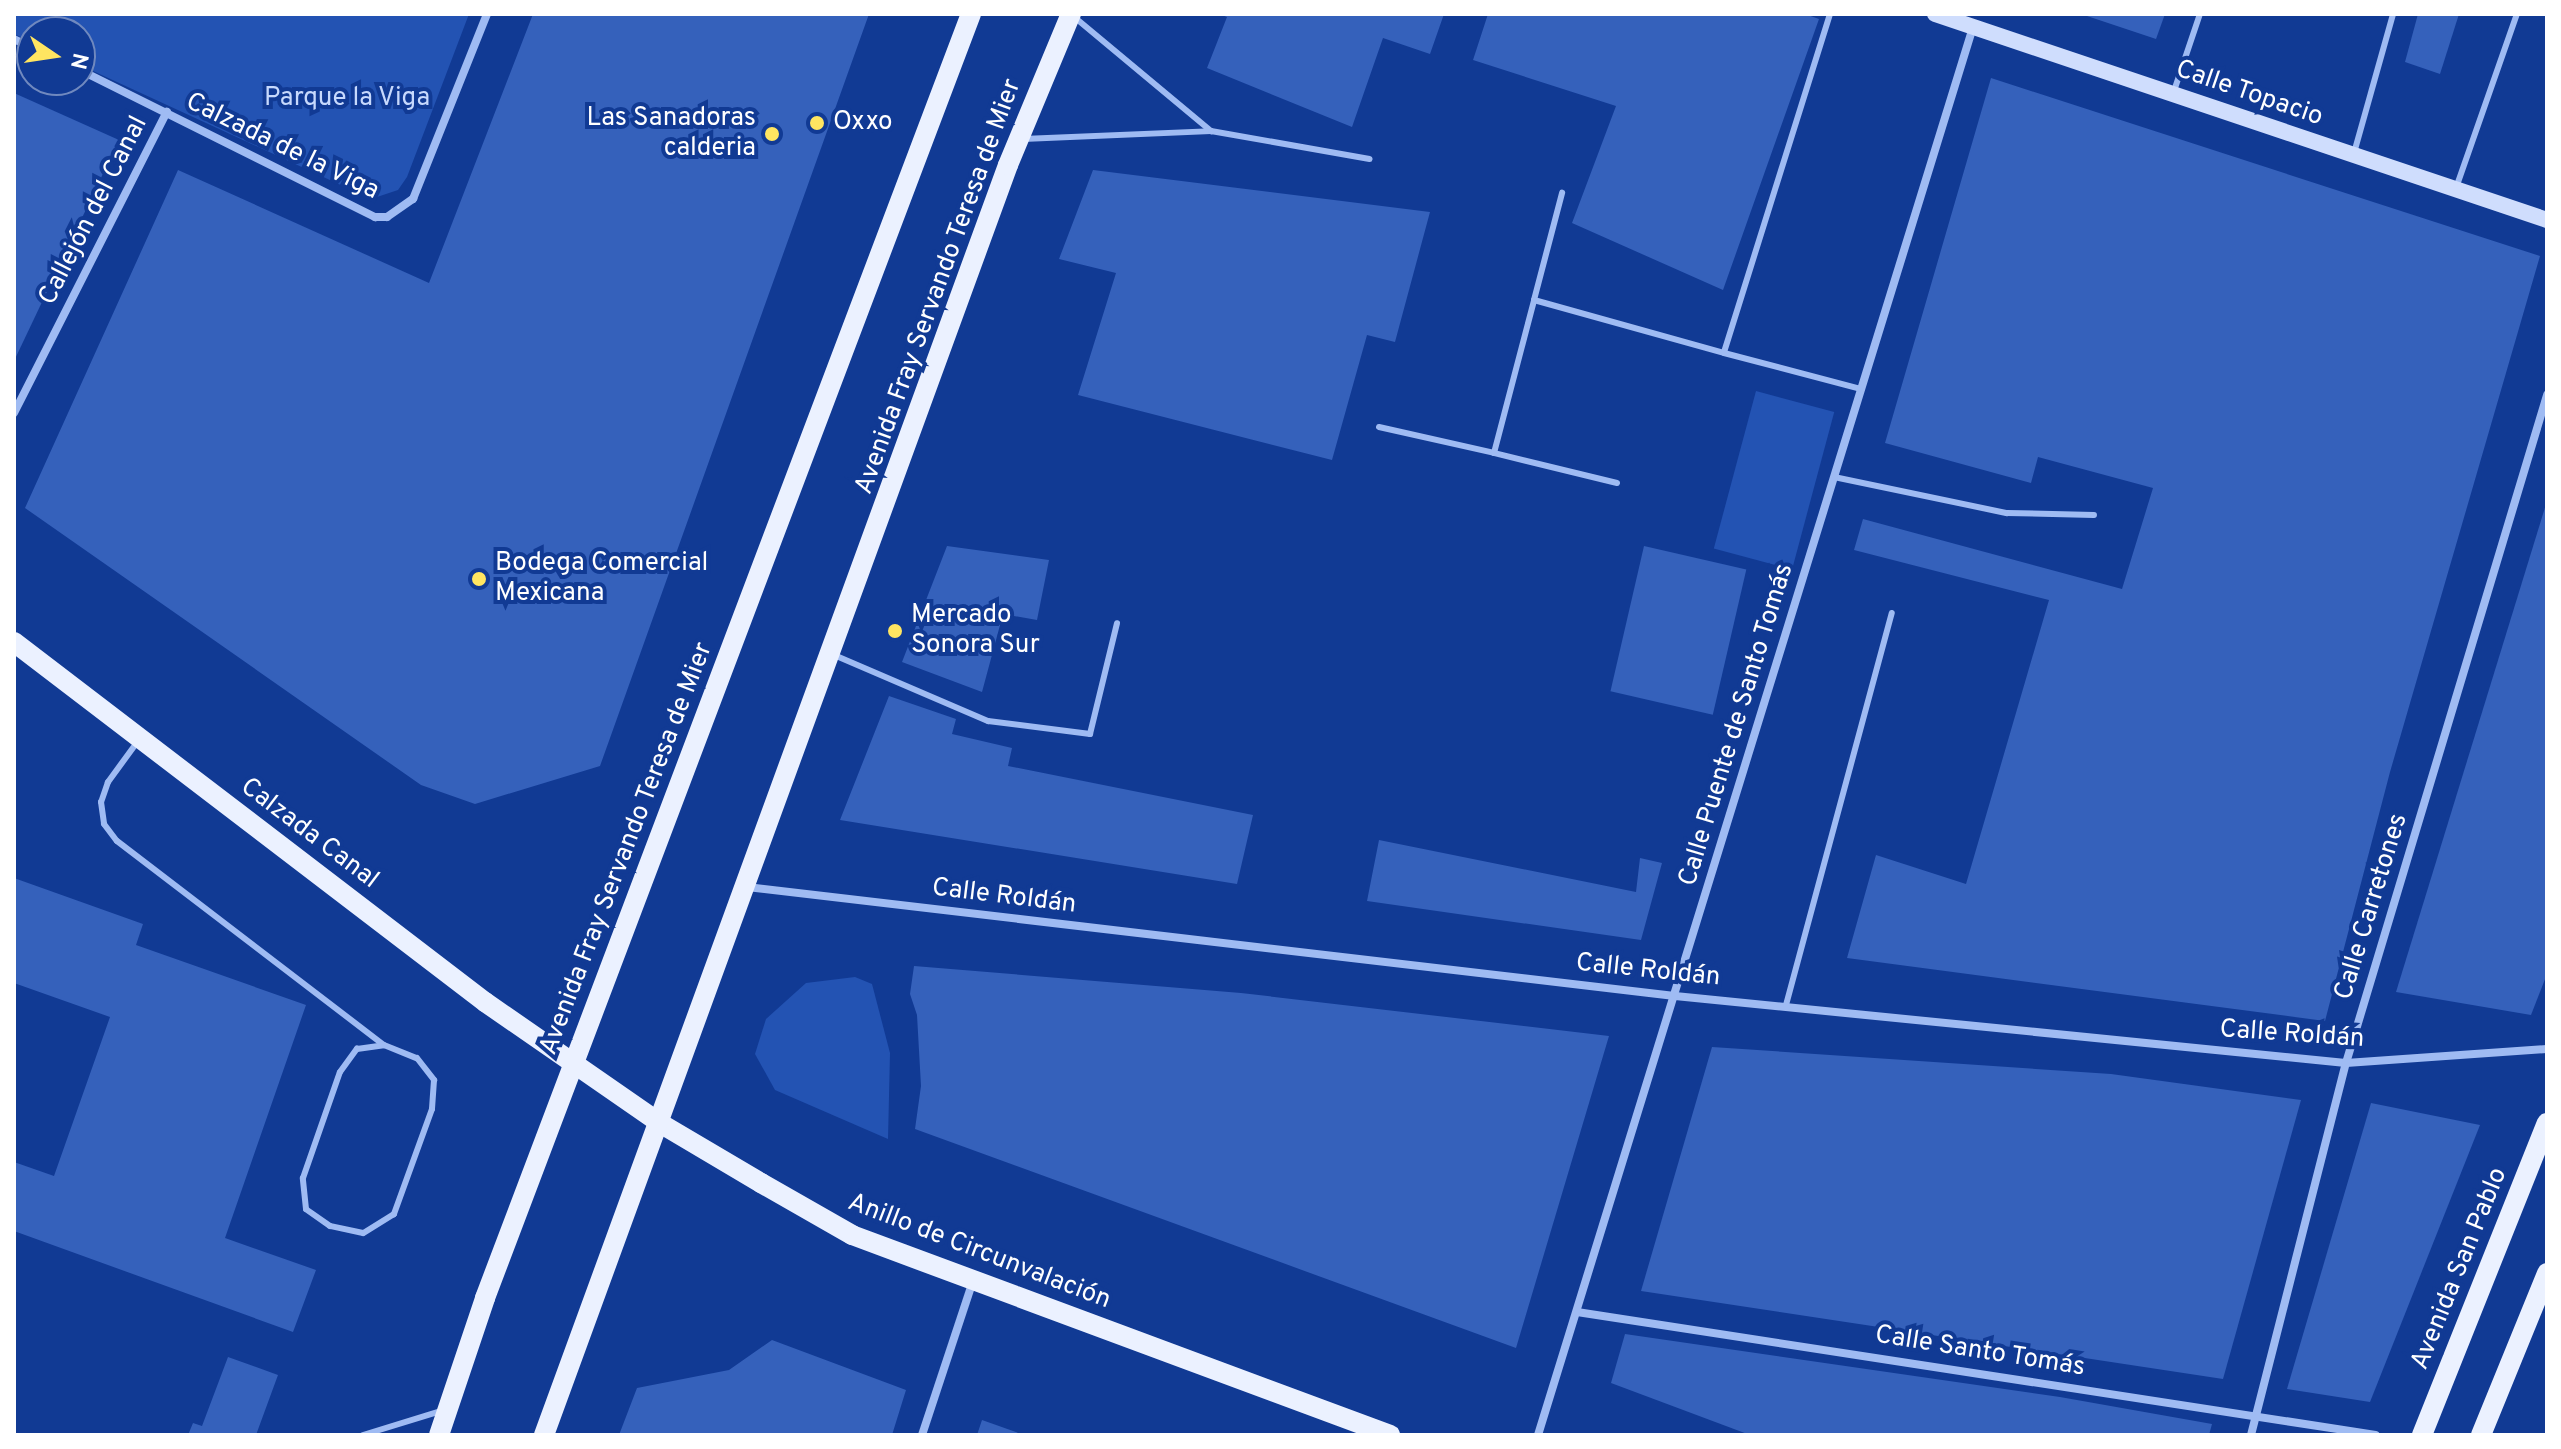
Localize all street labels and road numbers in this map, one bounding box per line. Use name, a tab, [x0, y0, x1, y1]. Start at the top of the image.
street label: Calle Topacio	[2171, 54, 2327, 134]
street label: Avenida Fray Servando Teresa de Mier	[849, 75, 1029, 499]
street label: Calzada de la Viga	[180, 86, 384, 208]
street label: Callejón del Canal	[33, 111, 155, 311]
street label: Calle Puente de Santo Tomás	[1673, 559, 1801, 891]
street label: Avenida Fray Servando Teresa de Mier	[534, 638, 720, 1060]
street label: Calzada Canal	[234, 772, 384, 896]
street label: Calle Carretones	[2329, 810, 2415, 1004]
street label: Calle Roldán	[930, 873, 1078, 921]
street label: Calle Roldán	[1574, 948, 1722, 994]
street label: Calle Roldán	[2219, 1014, 2365, 1056]
street label: Avenida San Pablo	[2405, 1163, 2515, 1375]
street label: Anillo de Circunvalación	[843, 1187, 1115, 1317]
street label: Calle Santo Tomás	[1872, 1320, 2088, 1384]

